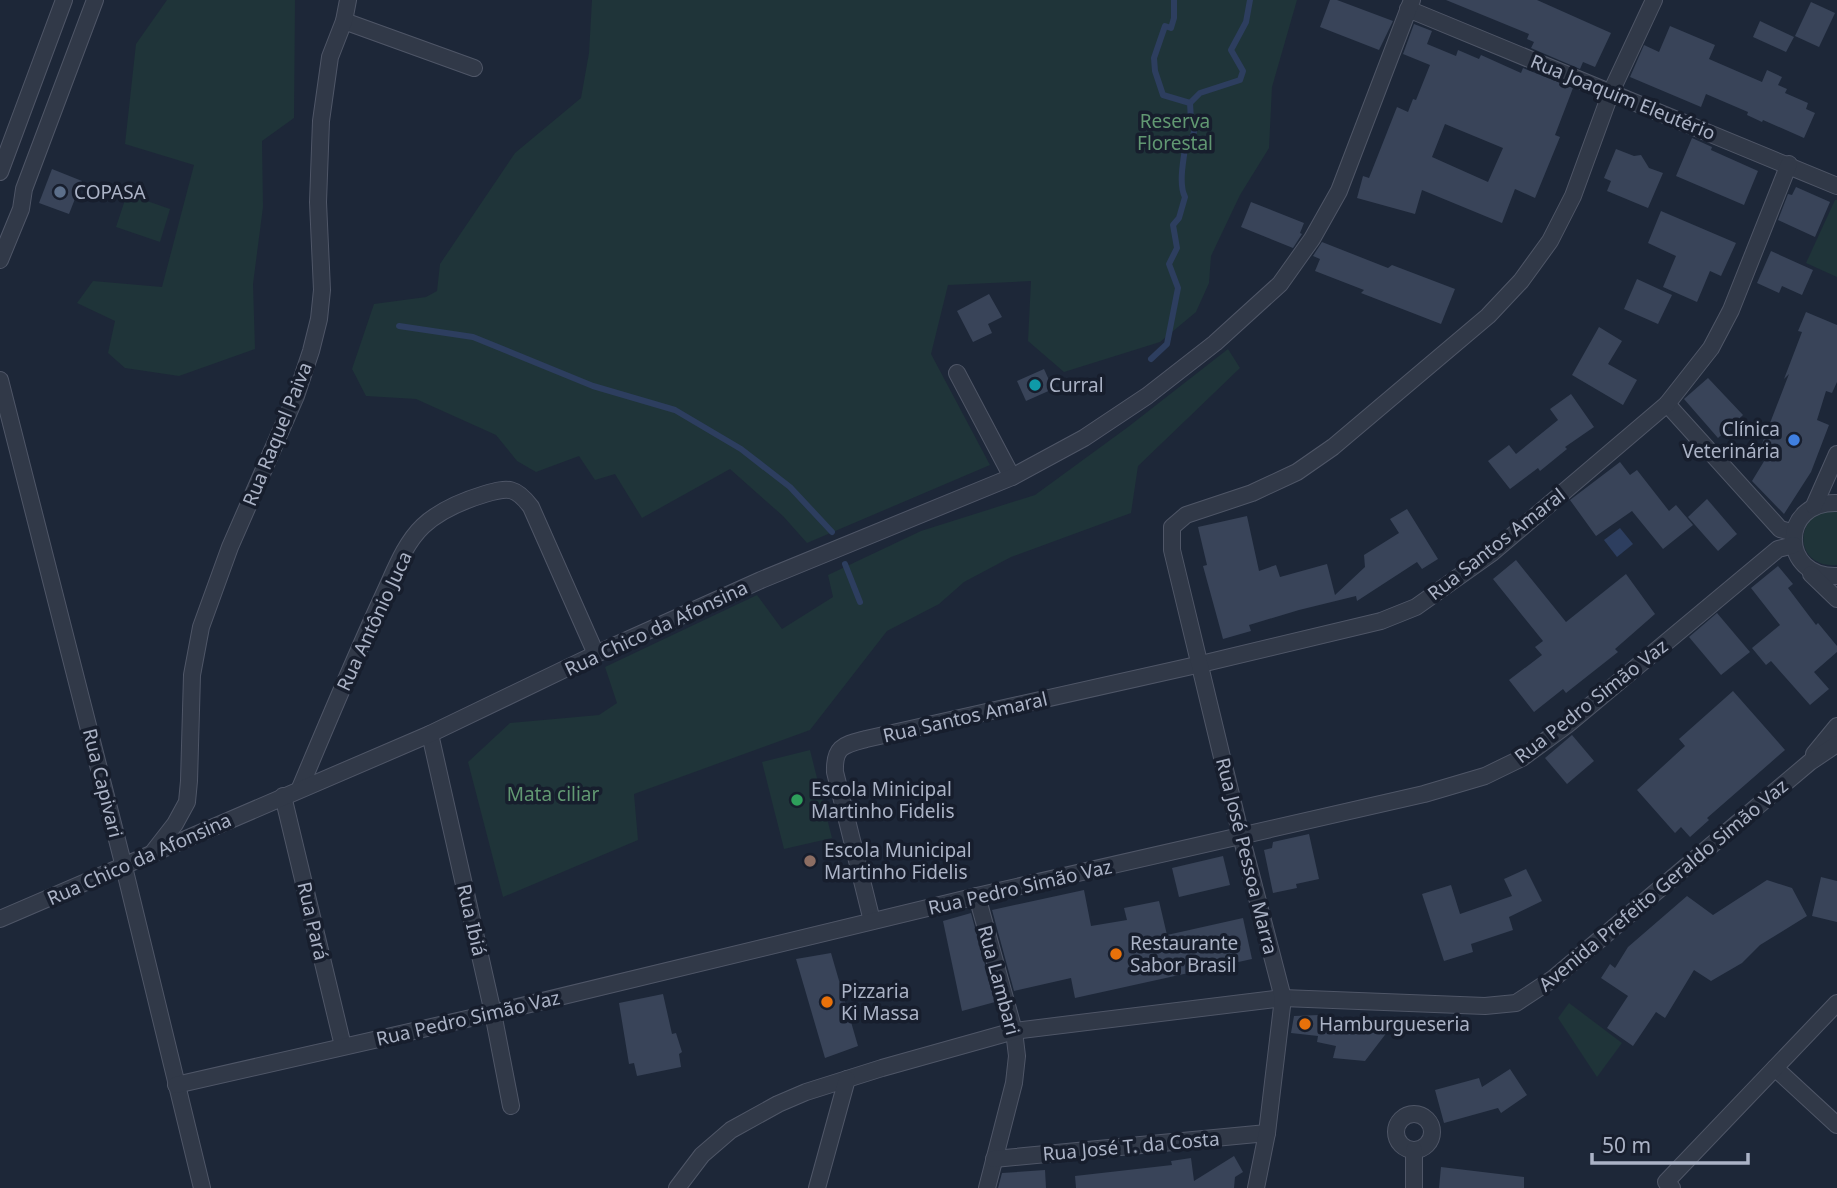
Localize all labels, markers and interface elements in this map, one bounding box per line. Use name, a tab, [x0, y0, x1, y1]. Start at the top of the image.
street label: Rua Joaquim Eleutério	[1527, 48, 1719, 146]
park label: Reserva Florestal	[1137, 108, 1213, 156]
place label: COPASA	[74, 179, 147, 205]
marker: COPASA	[52, 184, 68, 200]
street label: Rua Raquel Paiva	[236, 358, 318, 510]
place label: Curral	[1049, 372, 1104, 398]
marker: Curral	[1027, 377, 1043, 393]
place label: Clínica Veterinária	[1682, 416, 1780, 464]
marker: Clínica Veterinária	[1786, 432, 1802, 448]
street label: Rua Santos Amaral	[1422, 482, 1570, 606]
street label: Rua Antônio Juca	[330, 547, 418, 695]
street label: Rua Chico da Afonsina	[560, 574, 752, 682]
street label: Rua Pedro Simão Vaz	[1509, 633, 1673, 769]
street label: Rua Santos Amaral	[880, 685, 1050, 749]
street label: Rua Capivari	[77, 726, 129, 840]
street label: Rua José Pessoa Marra	[1210, 755, 1284, 957]
street label: Avenida Prefeito Geraldo Simão Vaz	[1533, 773, 1793, 997]
place label: Escola Minicipal Martinho Fidelis	[811, 776, 955, 824]
park label: Mata ciliar	[507, 781, 599, 807]
marker: Escola Minicipal Martinho Fidelis	[789, 792, 805, 808]
street label: Rua Chico da Afonsina	[43, 807, 235, 911]
place label: Escola Municipal Martinho Fidelis	[824, 837, 972, 885]
marker: Escola Municipal Martinho Fidelis	[802, 853, 818, 869]
street label: Rua Pedro Simão Vaz	[926, 853, 1114, 921]
street label: Rua Pará	[291, 879, 335, 963]
street label: Rua Ibiá	[451, 882, 493, 958]
street label: Rua Lambari	[972, 922, 1026, 1038]
place label: Restaurante Sabor Brasil	[1130, 930, 1238, 978]
marker: Restaurante Sabor Brasil	[1108, 946, 1124, 962]
place label: Pizzaria Ki Massa	[841, 978, 919, 1026]
street label: Rua Pedro Simão Vaz	[374, 984, 562, 1052]
marker: Pizzaria Ki Massa	[819, 994, 835, 1010]
place label: Hamburgueseria	[1319, 1011, 1470, 1037]
marker: Hamburgueseria	[1297, 1016, 1313, 1032]
scale bar	[1592, 1122, 1748, 1166]
street label: Rua José T. da Costa	[1041, 1125, 1221, 1167]
text: 50 m	[1602, 1131, 1651, 1159]

